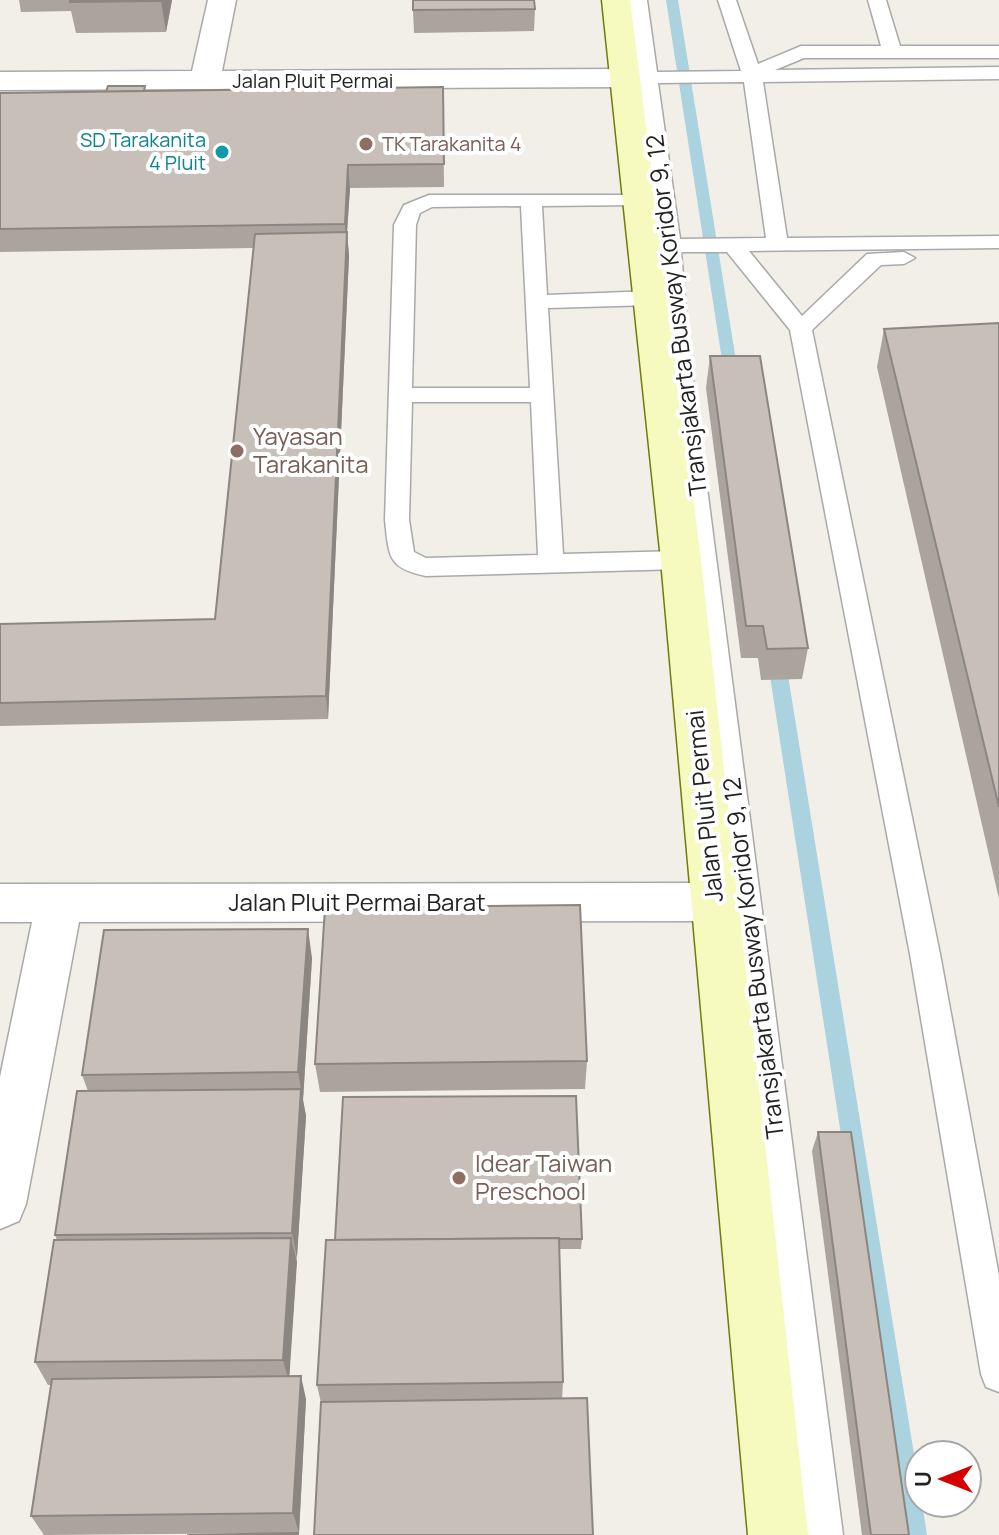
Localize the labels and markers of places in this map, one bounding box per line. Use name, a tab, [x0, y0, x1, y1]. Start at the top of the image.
place label: SD Tarakanita 4 Pluit	[80, 126, 206, 176]
place label: TK Tarakanita 4	[382, 130, 521, 157]
marker: TK Tarakanita 4	[357, 135, 375, 153]
marker: SD Tarakanita 4 Pluit	[213, 143, 231, 161]
place label: Yayasan Tarakanita	[253, 419, 369, 480]
marker: Yayasan Tarakanita	[228, 442, 246, 460]
place label: Idear Taiwan Preschool	[475, 1146, 612, 1207]
marker: Idear Taiwan Preschool	[450, 1169, 468, 1187]

